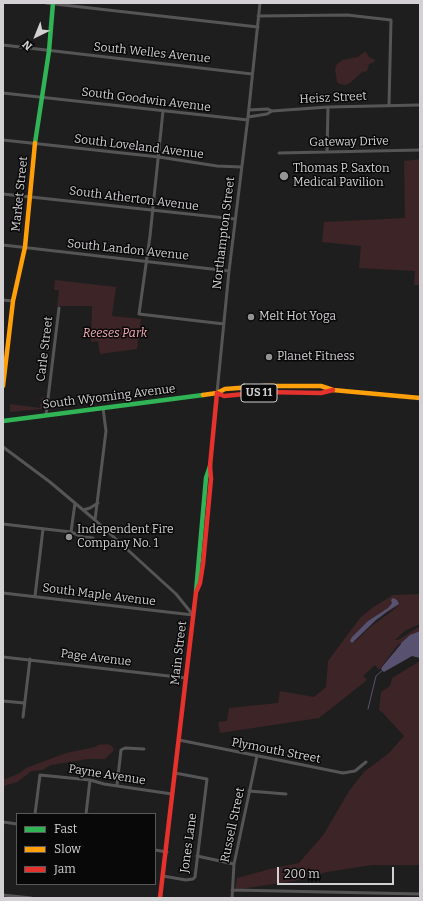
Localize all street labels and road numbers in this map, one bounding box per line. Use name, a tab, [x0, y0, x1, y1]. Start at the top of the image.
street label: South Welles Avenue	[93, 40, 211, 66]
street label: South Goodwin Avenue	[80, 85, 212, 115]
street label: Heisz Street	[299, 89, 367, 107]
street label: South Loveland Avenue	[73, 132, 205, 162]
street label: Gateway Drive	[309, 134, 389, 150]
street label: Market Street	[9, 156, 31, 232]
street label: Northampton Street	[210, 176, 238, 290]
street label: South Atherton Avenue	[68, 184, 200, 214]
street label: South Landon Avenue	[66, 236, 190, 264]
street label: Carle Street	[34, 316, 56, 382]
street label: South Wyoming Avenue	[42, 382, 176, 412]
road number: US 11	[241, 384, 277, 402]
street label: South Maple Avenue	[41, 581, 157, 609]
street label: Main Street	[168, 620, 190, 686]
street label: Page Avenue	[60, 647, 132, 669]
street label: Plymouth Street	[230, 735, 322, 767]
street label: Payne Avenue	[67, 762, 147, 788]
street label: Russell Street	[218, 786, 248, 864]
street label: Jones Lane	[178, 812, 200, 874]

